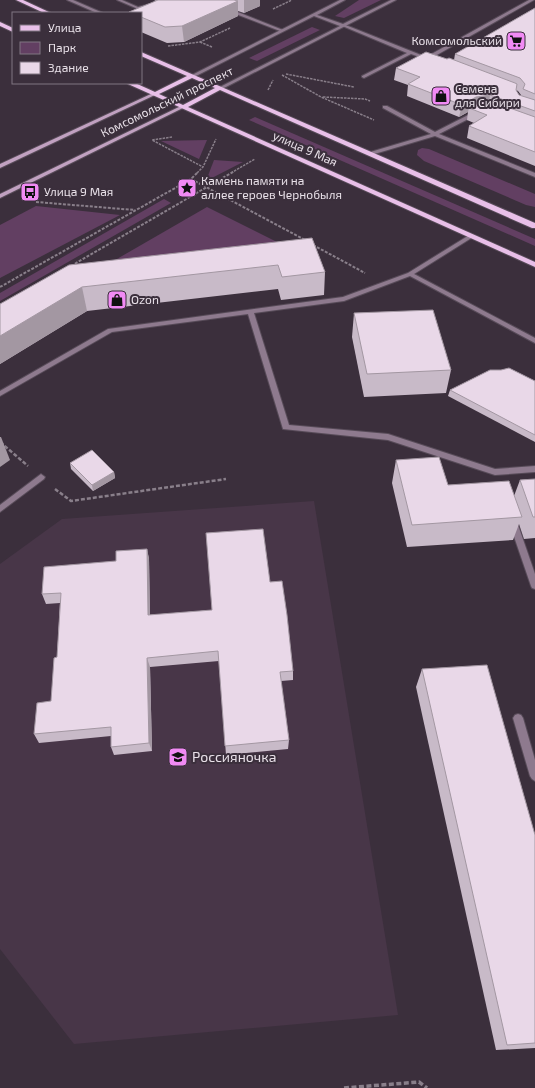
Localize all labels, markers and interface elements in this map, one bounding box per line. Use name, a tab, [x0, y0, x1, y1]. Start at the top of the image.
legend	[12, 12, 142, 84]
text: Улица	[48, 20, 81, 34]
supermarket icon: Комсомольский	[505, 30, 527, 52]
place label: Комсомольский	[411, 33, 502, 47]
text: Парк	[48, 40, 77, 54]
text: Здание	[48, 60, 89, 74]
street label: Комсомольский проспект	[98, 63, 235, 139]
place label: Семена для Сибири	[455, 81, 520, 109]
shop icon: Семена для Сибири	[430, 85, 452, 107]
street label: улица 9 Мая	[270, 128, 340, 170]
place label: Камень памяти на аллее героев Чернобыля	[201, 173, 342, 201]
place icon: Камень памяти на аллее героев Чернобыля	[176, 177, 198, 199]
bus stop icon: Улица 9 Мая	[19, 181, 41, 203]
place label: Улица 9 Мая	[44, 184, 113, 198]
shop icon: Ozon	[106, 289, 128, 311]
place label: Ozon	[131, 292, 159, 306]
school or university icon: Россияночка	[167, 746, 189, 768]
place label: Россияночка	[192, 748, 277, 765]

